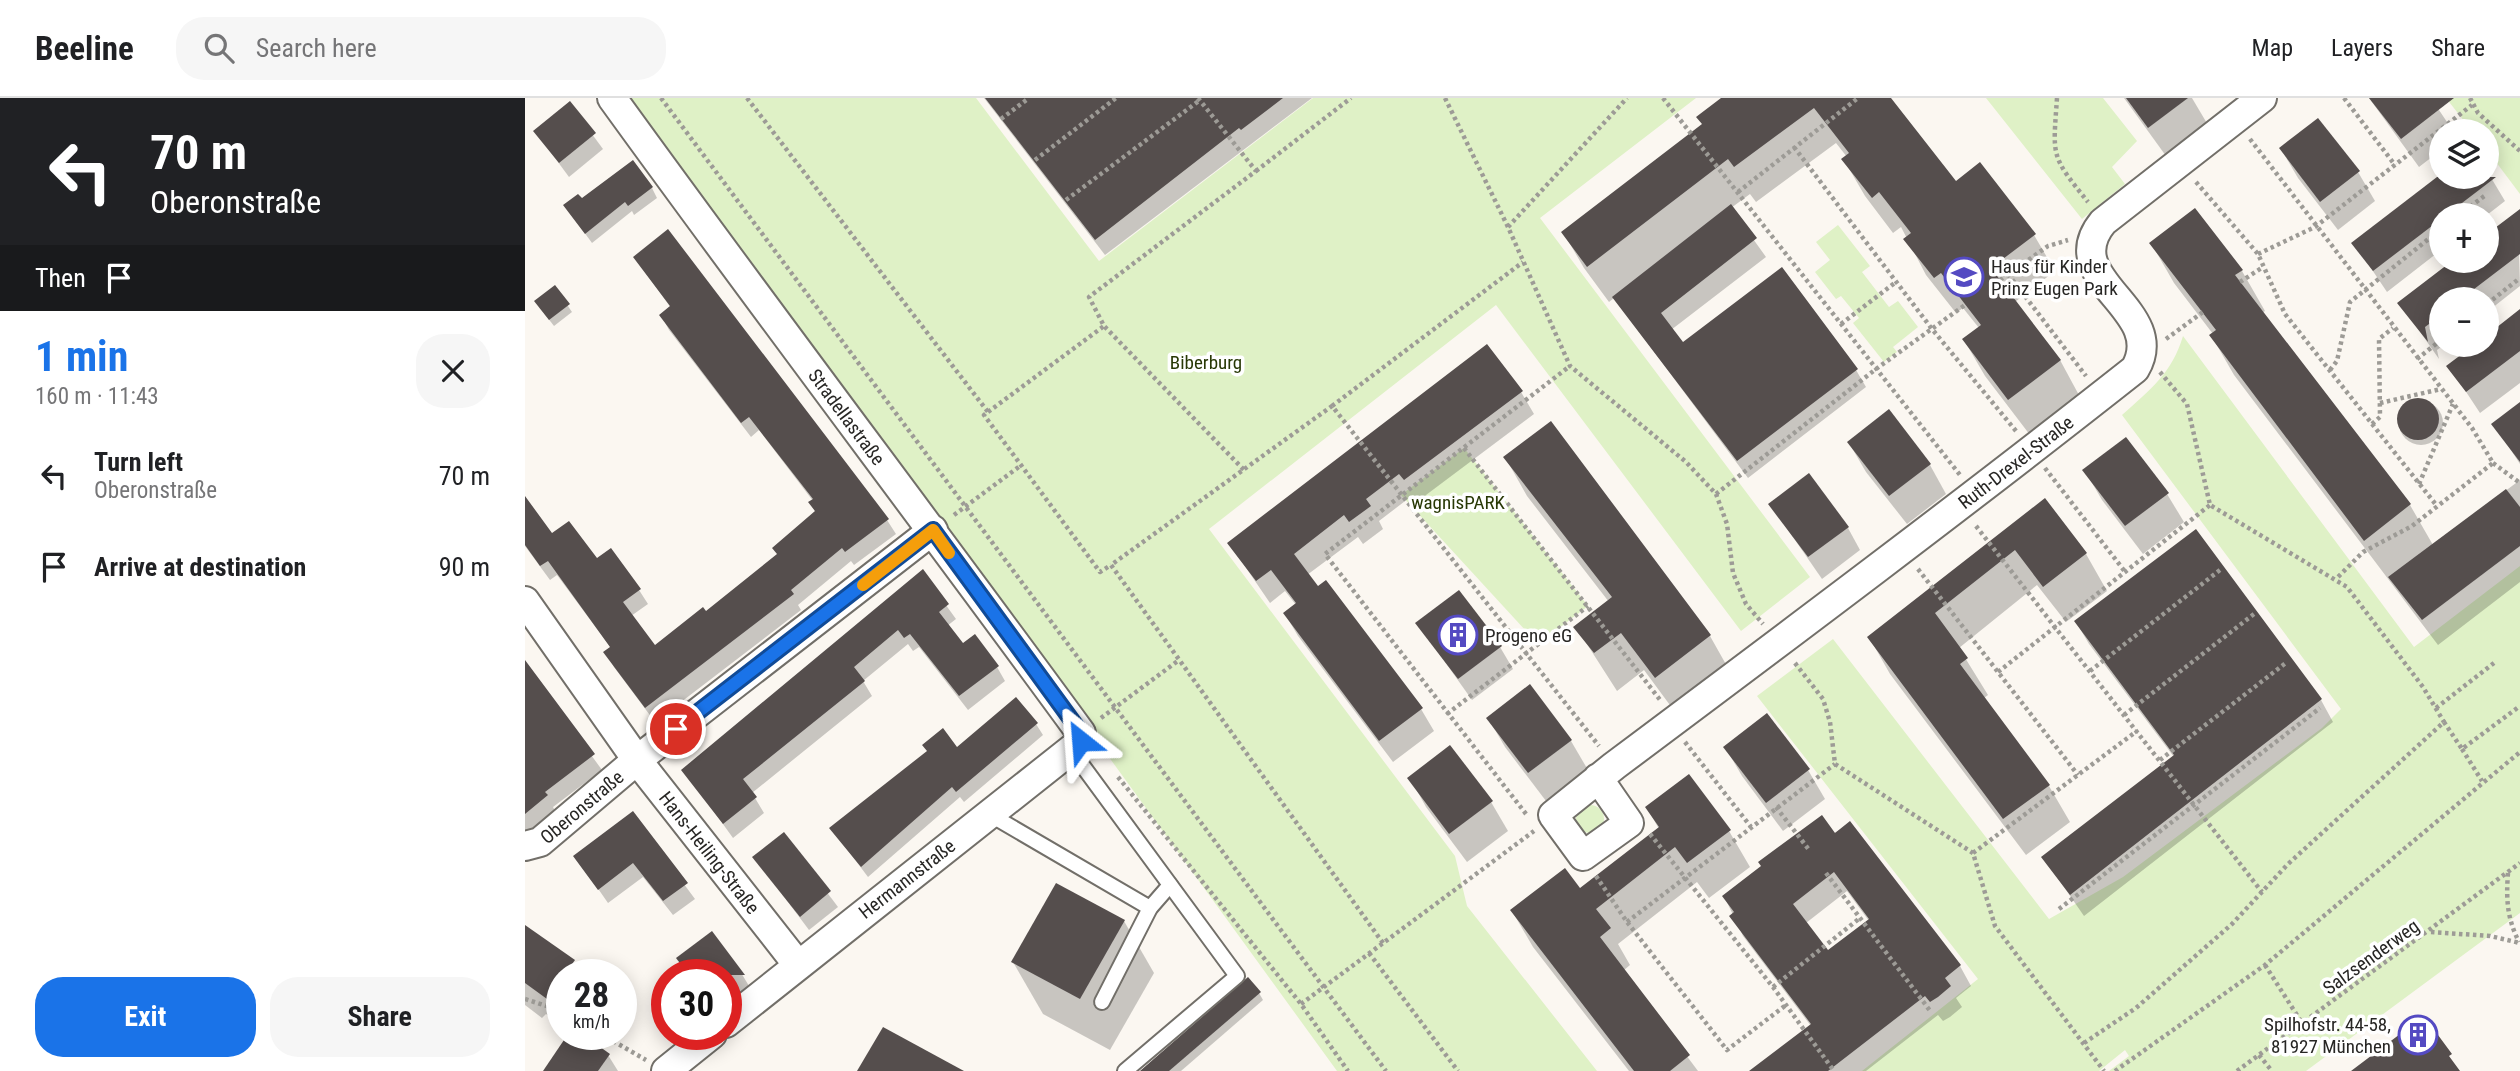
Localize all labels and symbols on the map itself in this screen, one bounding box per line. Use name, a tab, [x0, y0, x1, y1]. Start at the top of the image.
place label: Haus für Kinder Prinz Eugen Park	[1991, 255, 2118, 300]
school or university icon: Haus für Kinder Prinz Eugen Park	[1943, 256, 1985, 298]
park label: Biberburg	[1170, 351, 1242, 374]
street label: Stradellastraße	[804, 364, 890, 469]
street label: Ruth-Drexel-Straße	[1954, 410, 2078, 514]
park label: wagnisPARK	[1411, 491, 1505, 514]
building icon: Progeno eG	[1437, 614, 1479, 656]
place label: Progeno eG	[1485, 624, 1572, 647]
pin	[646, 699, 706, 759]
position arrow	[1044, 704, 1118, 778]
street label: Oberonstraße	[535, 765, 628, 848]
street label: Hans-Heiling-Straße	[654, 787, 765, 918]
street label: Hermannstraße	[854, 834, 960, 924]
street label: Salzsenderweg	[2318, 914, 2424, 1000]
speed limit sign: 30	[651, 959, 742, 1050]
place label: Spilhofstr. 44-58, 81927 München	[2264, 1013, 2391, 1058]
building icon: Spilhofstr. 44-58, 81927 München	[2397, 1014, 2439, 1056]

